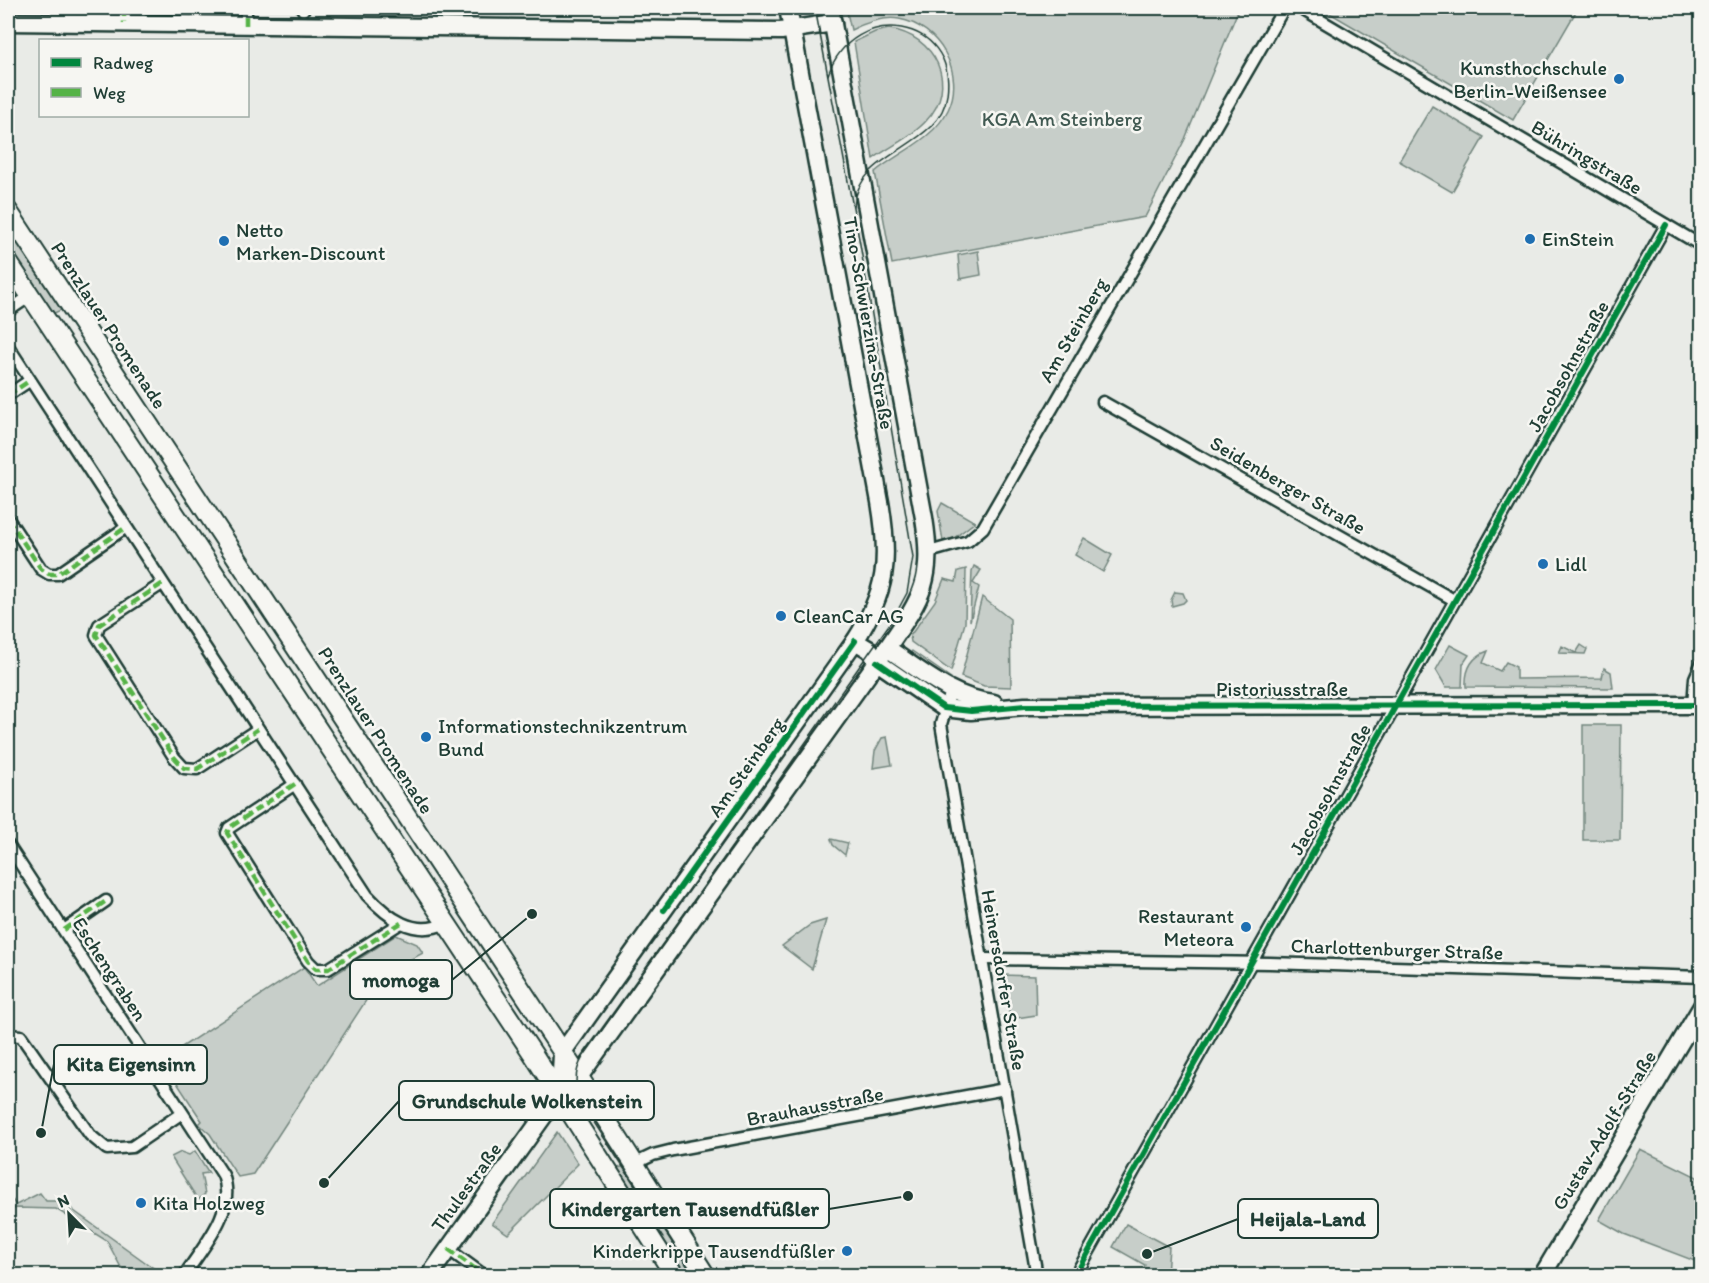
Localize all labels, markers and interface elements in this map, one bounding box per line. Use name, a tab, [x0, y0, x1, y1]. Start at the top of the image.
legend	[39, 39, 249, 117]
text: Radweg	[93, 52, 154, 74]
place label: Kunsthochschule Berlin-Weißensee	[1453, 56, 1607, 103]
marker: Kunsthochschule Berlin-Weißensee	[1612, 72, 1626, 86]
text: Weg	[93, 82, 126, 104]
park label: KGA Am Steinberg	[982, 107, 1143, 131]
street label: Bühringstraße	[1527, 114, 1647, 200]
street label: Tino-Schwierzina-Straße	[838, 215, 900, 431]
place label: Netto Marken-Discount	[236, 218, 385, 265]
place label: EinStein	[1542, 227, 1614, 251]
marker: EinStein	[1523, 232, 1537, 246]
marker: Netto Marken-Discount	[217, 234, 231, 248]
street label: Prenzlauer Promenade	[46, 237, 172, 413]
street label: Am Steinberg	[1033, 273, 1113, 387]
street label: Jacobsohnstraße	[1522, 296, 1614, 436]
street label: Seidenberger Straße	[1206, 431, 1370, 539]
place label: Lidl	[1555, 552, 1587, 576]
marker: Lidl	[1536, 557, 1550, 571]
place label: CleanCar AG	[793, 604, 904, 628]
marker: CleanCar AG	[774, 609, 788, 623]
street label: Prenzlauer Promenade	[313, 642, 439, 818]
street label: Pistoriusstraße	[1216, 677, 1348, 701]
street label: Am Steinberg	[703, 712, 790, 822]
place label: Informationstechnikzentrum Bund	[438, 714, 687, 761]
street label: Jacobsohnstraße	[1284, 719, 1376, 859]
marker: Informationstechnikzentrum Bund	[419, 730, 433, 744]
street label: Heinersdorfer Straße	[976, 888, 1032, 1072]
place label: Restaurant Meteora	[1138, 904, 1235, 951]
street label: Eschengraben	[67, 912, 153, 1026]
marker: Restaurant Meteora	[1239, 920, 1253, 934]
street label: Charlottenburger Straße	[1290, 933, 1504, 965]
callout: momoga	[350, 960, 452, 999]
text: momoga	[361, 967, 441, 993]
callout: Kita Eigensinn	[54, 1045, 207, 1084]
street label: Gustav-Adolf-Straße	[1547, 1046, 1661, 1214]
text: Kita Eigensinn	[66, 1051, 196, 1077]
callout: Grundschule Wolkenstein	[399, 1081, 654, 1120]
street label: Brauhausstraße	[745, 1081, 885, 1131]
text: Grundschule Wolkenstein	[412, 1088, 642, 1113]
street label: Thulestraße	[426, 1138, 506, 1236]
north arrow	[39, 1184, 99, 1244]
callout: Kindergarten Tausendfüßler	[550, 1189, 829, 1228]
text: N	[54, 1190, 72, 1212]
place label: Kita Holzweg	[153, 1191, 266, 1215]
marker: Kita Holzweg	[134, 1196, 148, 1210]
text: Kindergarten Tausendfüßler	[561, 1196, 819, 1222]
callout: Heijala-Land	[1238, 1199, 1378, 1238]
text: Heijala-Land	[1250, 1206, 1366, 1232]
place label: Kinderkrippe Tausendfüßler	[593, 1239, 835, 1263]
marker: Kinderkrippe Tausendfüßler	[840, 1244, 854, 1258]

